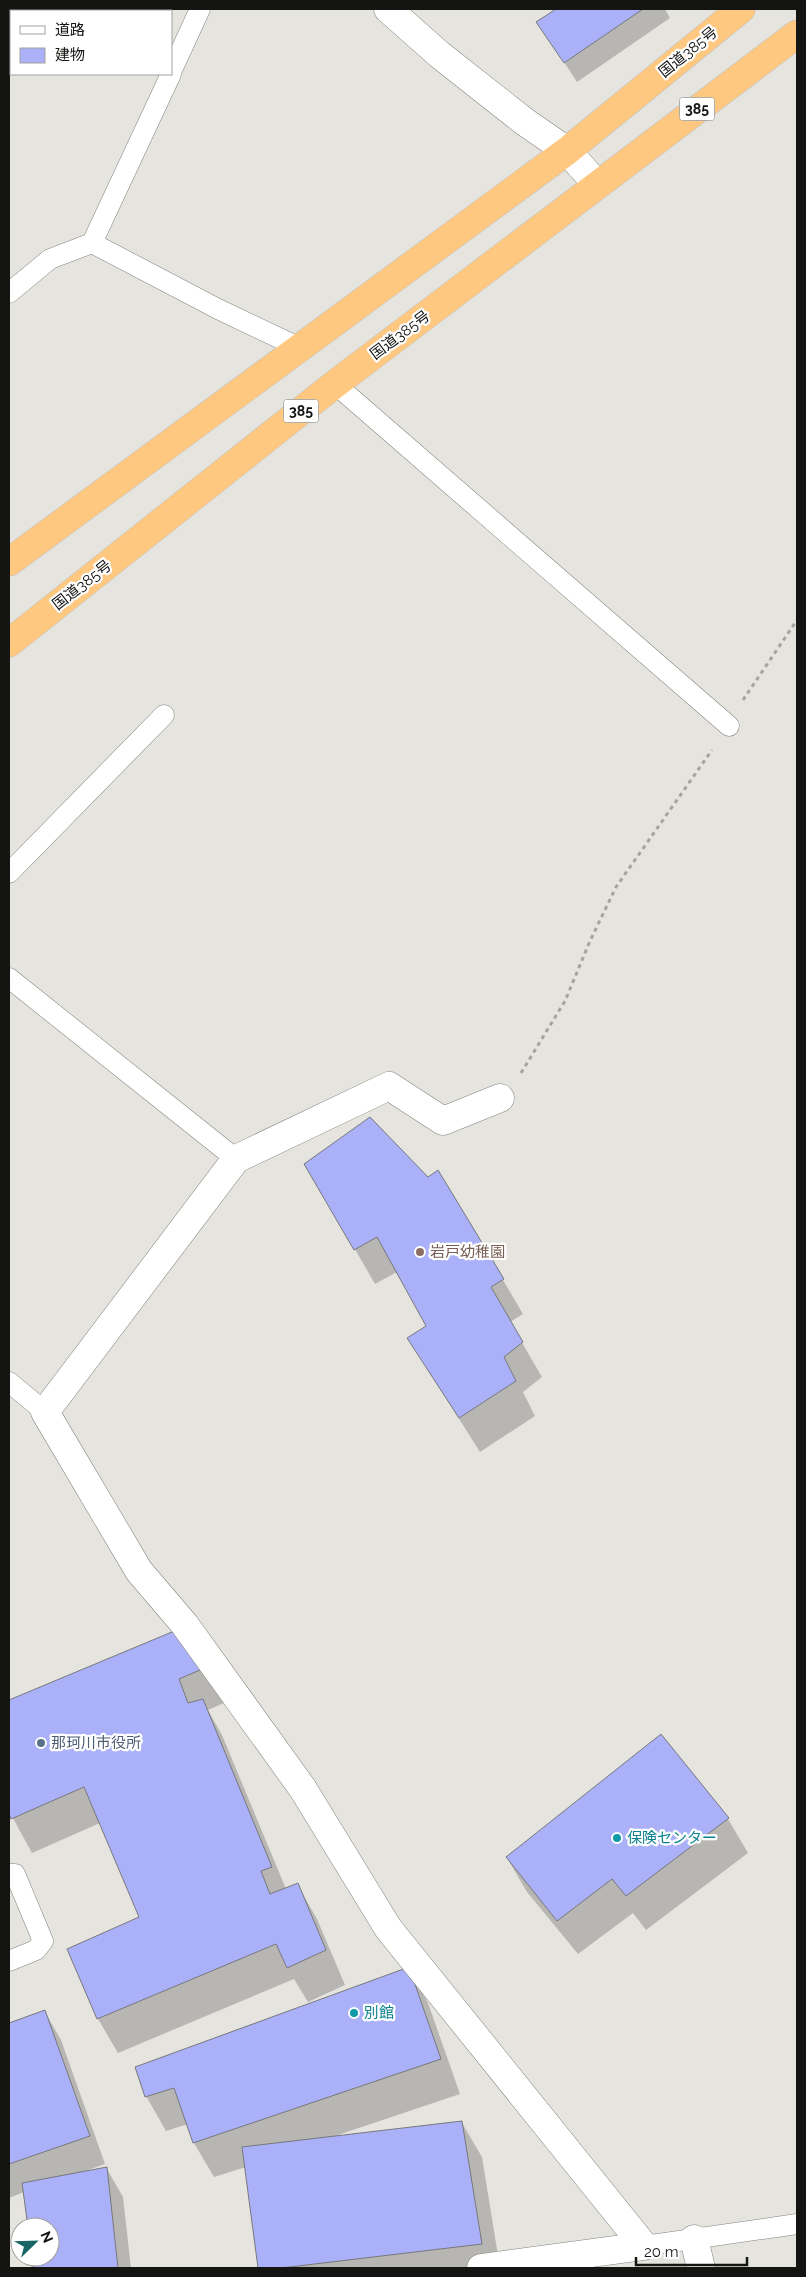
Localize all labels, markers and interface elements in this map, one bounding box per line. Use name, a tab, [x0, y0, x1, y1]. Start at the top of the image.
legend	[10, 10, 172, 75]
text: 道路	[55, 21, 85, 39]
street label: 国道385号	[655, 23, 721, 81]
text: 建物	[55, 46, 85, 64]
road number: 385	[680, 98, 714, 120]
street label: 国道385号	[367, 307, 433, 363]
road number: 385	[284, 400, 318, 422]
street label: 国道385号	[49, 556, 115, 614]
place label: 岩戸幼稚園	[430, 1243, 505, 1261]
marker: 岩戸幼稚園	[414, 1246, 426, 1258]
place label: 那珂川市役所	[51, 1734, 141, 1752]
marker: 那珂川市役所	[35, 1737, 47, 1749]
place label: 保険センター	[627, 1829, 717, 1847]
marker: 保険センター	[611, 1832, 623, 1844]
place label: 別館	[364, 2004, 394, 2022]
marker: 別館	[348, 2007, 360, 2019]
north arrow	[10, 2217, 60, 2267]
text: N	[38, 2229, 56, 2245]
scale bar	[636, 2234, 747, 2266]
text: 20 m	[644, 2243, 679, 2261]

